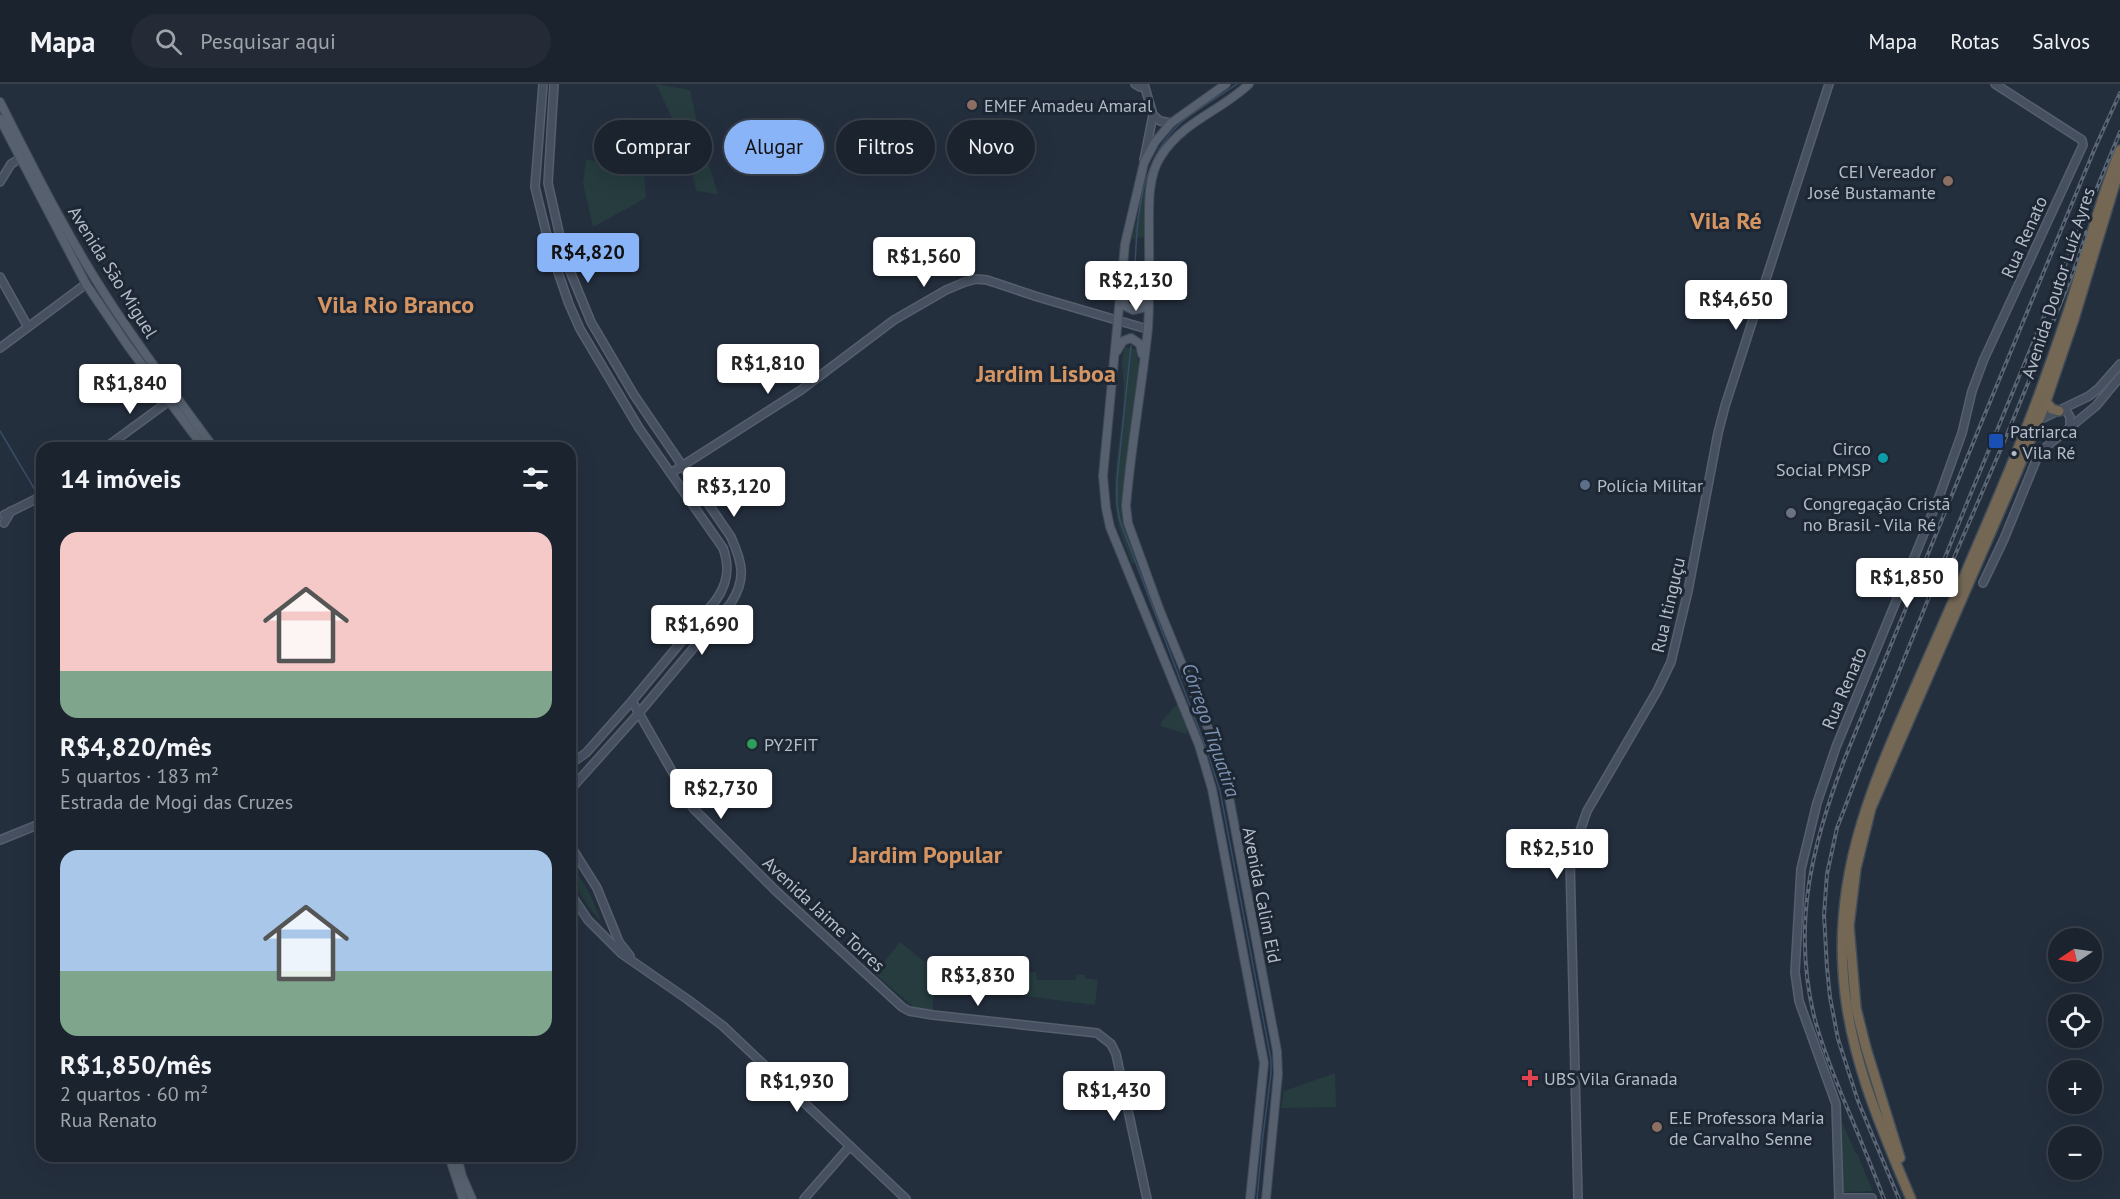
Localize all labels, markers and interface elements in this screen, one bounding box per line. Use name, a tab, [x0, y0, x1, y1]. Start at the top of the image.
search box	[131, 14, 551, 68]
text: Mapa	[30, 23, 95, 60]
icon: search	[152, 25, 185, 58]
text: Pesquisar aqui	[200, 27, 336, 55]
text: Mapa	[1868, 28, 1917, 55]
text: Rotas	[1950, 28, 1999, 55]
text: Salvos	[2032, 28, 2090, 55]
place label: EMEF Amadeu Amaral	[984, 94, 1153, 117]
marker: EMEF Amadeu Amaral	[965, 98, 979, 112]
chip: Comprar	[594, 120, 712, 174]
chip: Alugar	[724, 120, 824, 174]
chip: Filtros	[836, 120, 935, 174]
chip: Novo	[947, 120, 1035, 174]
place label: CEI Vereador José Bustamante	[1807, 160, 1936, 204]
marker: CEI Vereador José Bustamante	[1941, 174, 1955, 188]
street label: Avenida Doutor Luíz Ayres	[2016, 185, 2100, 381]
street label: Rua Renato	[1996, 192, 2052, 282]
street label: Avenida São Miguel	[63, 202, 163, 343]
district label: Vila Ré	[1689, 205, 1762, 236]
pin: R$4,820	[533, 233, 643, 284]
pin: R$1,560	[869, 237, 979, 288]
text: R$4,820	[551, 239, 625, 265]
text: R$1,560	[887, 243, 961, 269]
pin: R$2,130	[1081, 261, 1191, 312]
text: R$2,130	[1099, 267, 1173, 293]
pin: R$4,650	[1681, 280, 1791, 331]
text: R$4,650	[1699, 286, 1773, 312]
district label: Vila Rio Branco	[317, 289, 474, 320]
pin: R$1,810	[713, 344, 823, 395]
text: R$1,810	[731, 350, 805, 376]
district label: Jardim Lisboa	[975, 358, 1116, 389]
pin: R$1,840	[75, 364, 185, 415]
text: R$1,840	[93, 370, 167, 396]
place label: Patriarca • Vila Ré	[2010, 420, 2078, 464]
marker: Patriarca • Vila Ré	[1987, 432, 2005, 450]
place label: Circo Social PMSP	[1776, 437, 1871, 481]
marker: Circo Social PMSP	[1876, 451, 1890, 465]
text: 14 imóveis	[60, 462, 181, 495]
icon: filters	[519, 462, 552, 495]
pin: R$3,120	[679, 467, 789, 518]
text: R$3,120	[697, 473, 771, 499]
place label: Polícia Militar	[1597, 474, 1703, 497]
marker: Polícia Militar	[1578, 478, 1592, 492]
place label: Congregação Cristã no Brasil - Vila Ré	[1803, 492, 1951, 536]
marker: Congregação Cristã no Brasil - Vila Ré	[1784, 506, 1798, 520]
street label: Rua Itinguçu	[1646, 555, 1690, 655]
pin: R$1,850	[1852, 558, 1962, 609]
text: R$1,850	[1870, 564, 1944, 590]
icon: home	[252, 571, 360, 679]
pin: R$1,690	[647, 605, 757, 656]
text: R$1,690	[665, 611, 739, 637]
street label: Rua Renato	[1816, 643, 1872, 733]
water label: Córrego Tiquatira	[1176, 660, 1246, 801]
text: R$4,820/mês	[60, 730, 212, 763]
place label: PY2FIT	[764, 733, 818, 756]
marker: PY2FIT	[745, 737, 759, 751]
text: 5 quartos · 183 m²	[60, 763, 219, 789]
pin: R$2,730	[666, 769, 776, 820]
text: R$2,730	[684, 775, 758, 801]
text: Estrada de Mogi das Cruzes	[60, 789, 293, 815]
street label: Avenida Calim Eid	[1238, 825, 1286, 965]
pin: R$2,510	[1502, 829, 1612, 880]
text: R$2,510	[1520, 835, 1594, 861]
district label: Jardim Popular	[849, 839, 1003, 870]
street label: Avenida Jaime Torres	[758, 851, 890, 977]
icon: home	[252, 889, 360, 997]
north arrow	[2048, 928, 2102, 982]
map controls	[2048, 928, 2102, 1180]
pin: R$3,830	[923, 956, 1033, 1007]
text: R$3,830	[941, 962, 1015, 988]
button: locate	[2048, 994, 2102, 1048]
text: R$1,850/mês	[60, 1048, 212, 1081]
button: +	[2048, 1060, 2102, 1114]
pin: R$1,930	[742, 1062, 852, 1113]
place label: UBS Vila Granada	[1544, 1067, 1678, 1090]
text: R$1,930	[760, 1068, 834, 1094]
marker: UBS Vila Granada	[1521, 1069, 1539, 1087]
pin: R$1,430	[1059, 1071, 1169, 1122]
text: R$1,430	[1077, 1077, 1151, 1103]
text: 2 quartos · 60 m²	[60, 1081, 208, 1107]
place label: E.E Professora Maria de Carvalho Senne	[1669, 1106, 1824, 1150]
text: Rua Renato	[60, 1107, 157, 1133]
marker: E.E Professora Maria de Carvalho Senne	[1650, 1120, 1664, 1134]
button: −	[2048, 1126, 2102, 1180]

